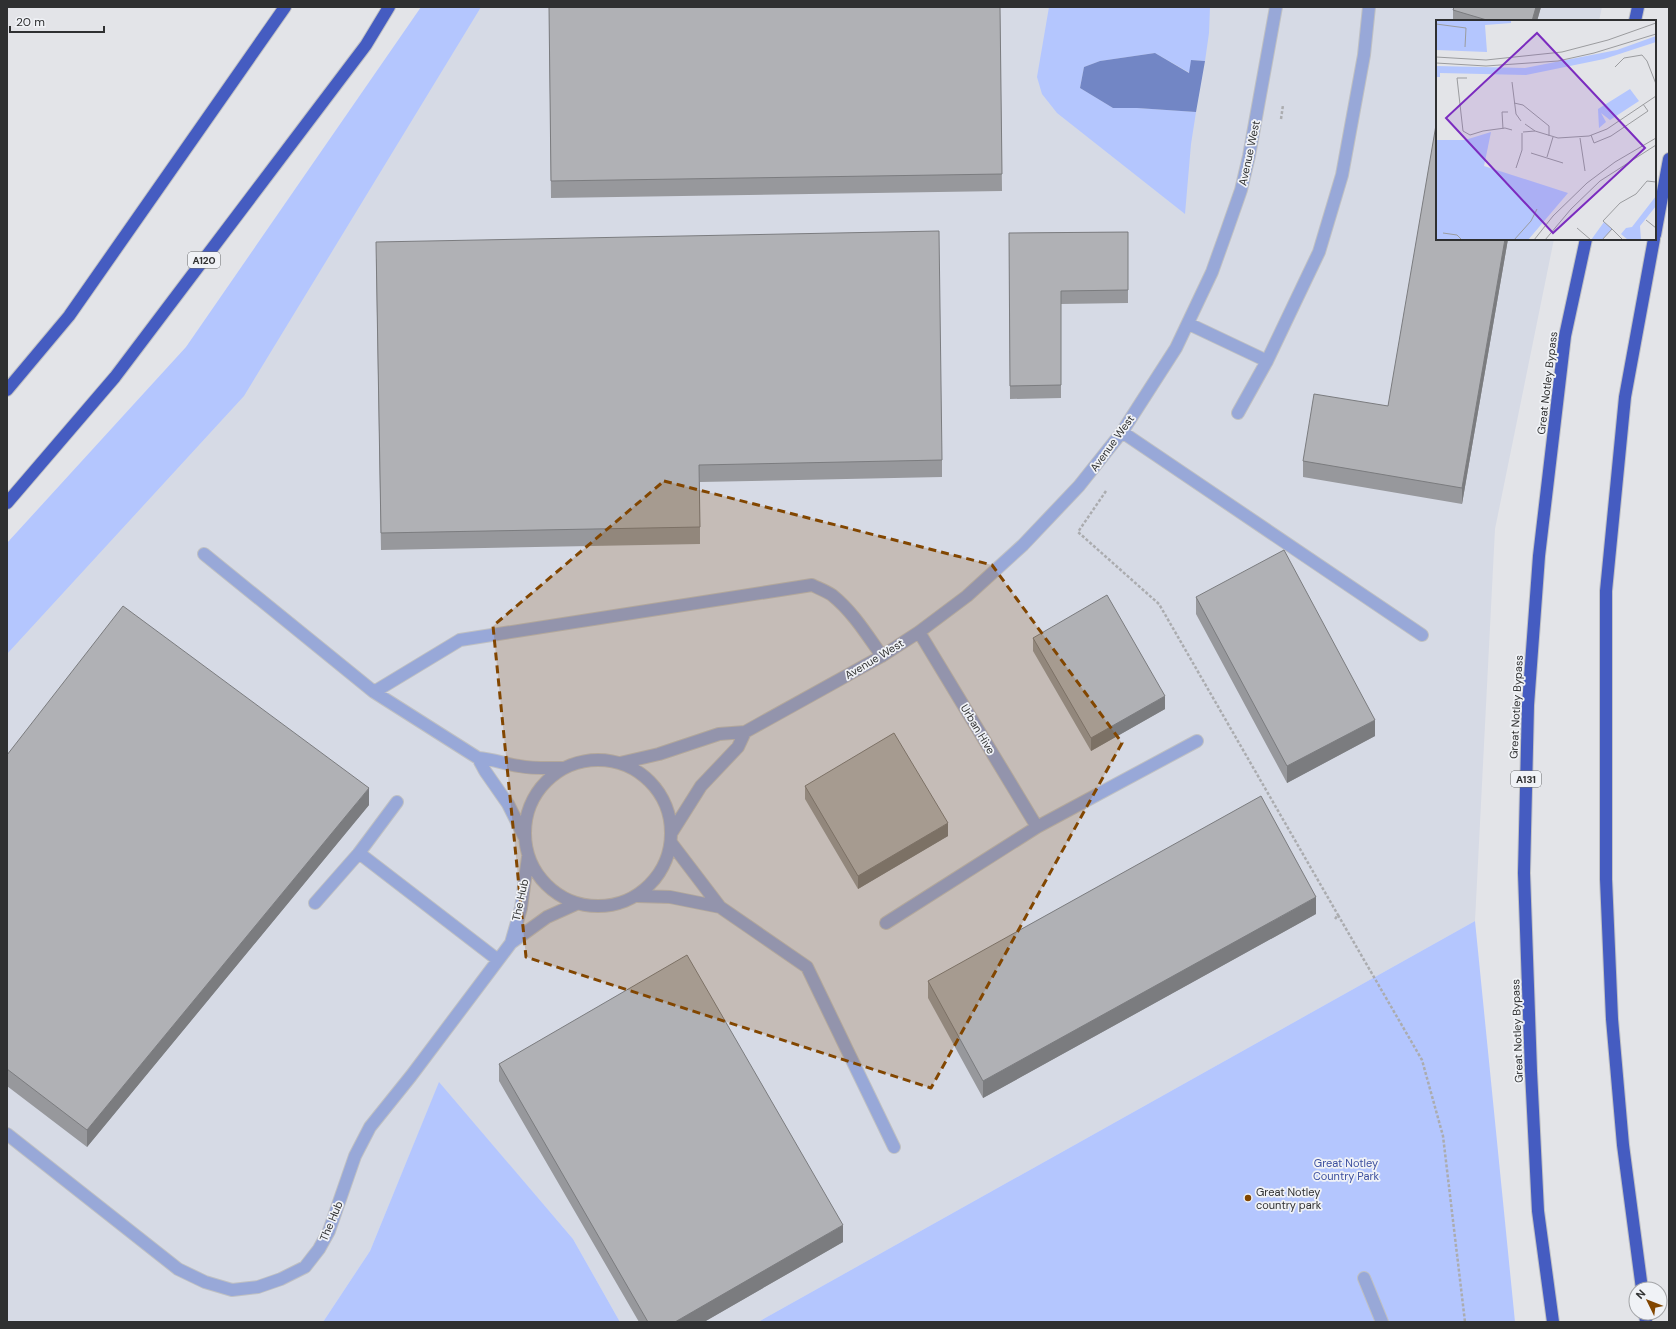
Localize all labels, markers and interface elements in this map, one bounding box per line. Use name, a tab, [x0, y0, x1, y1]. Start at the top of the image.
scale bar	[10, 8, 104, 34]
text: 20 m	[16, 14, 45, 30]
inset map	[1436, 20, 1656, 240]
street label: Avenue West	[1235, 119, 1263, 187]
road number: A120	[188, 252, 220, 268]
street label: Great Notley Bypass	[1534, 331, 1560, 435]
street label: Avenue West	[1087, 412, 1137, 474]
street label: Avenue West	[842, 636, 906, 682]
street label: Great Notley Bypass	[1506, 655, 1526, 759]
street label: Urban Hive	[958, 702, 998, 756]
road number: A131	[1511, 771, 1541, 787]
street label: The Hub	[509, 878, 531, 922]
street label: Great Notley Bypass	[1508, 979, 1526, 1083]
park label: Great Notley Country Park	[1313, 1156, 1380, 1183]
place label: Great Notley country park	[1256, 1185, 1322, 1212]
marker: Great Notley country park	[1243, 1193, 1253, 1203]
street label: The Hub	[316, 1199, 346, 1243]
north arrow	[1628, 1281, 1668, 1321]
text: N	[1633, 1286, 1649, 1302]

